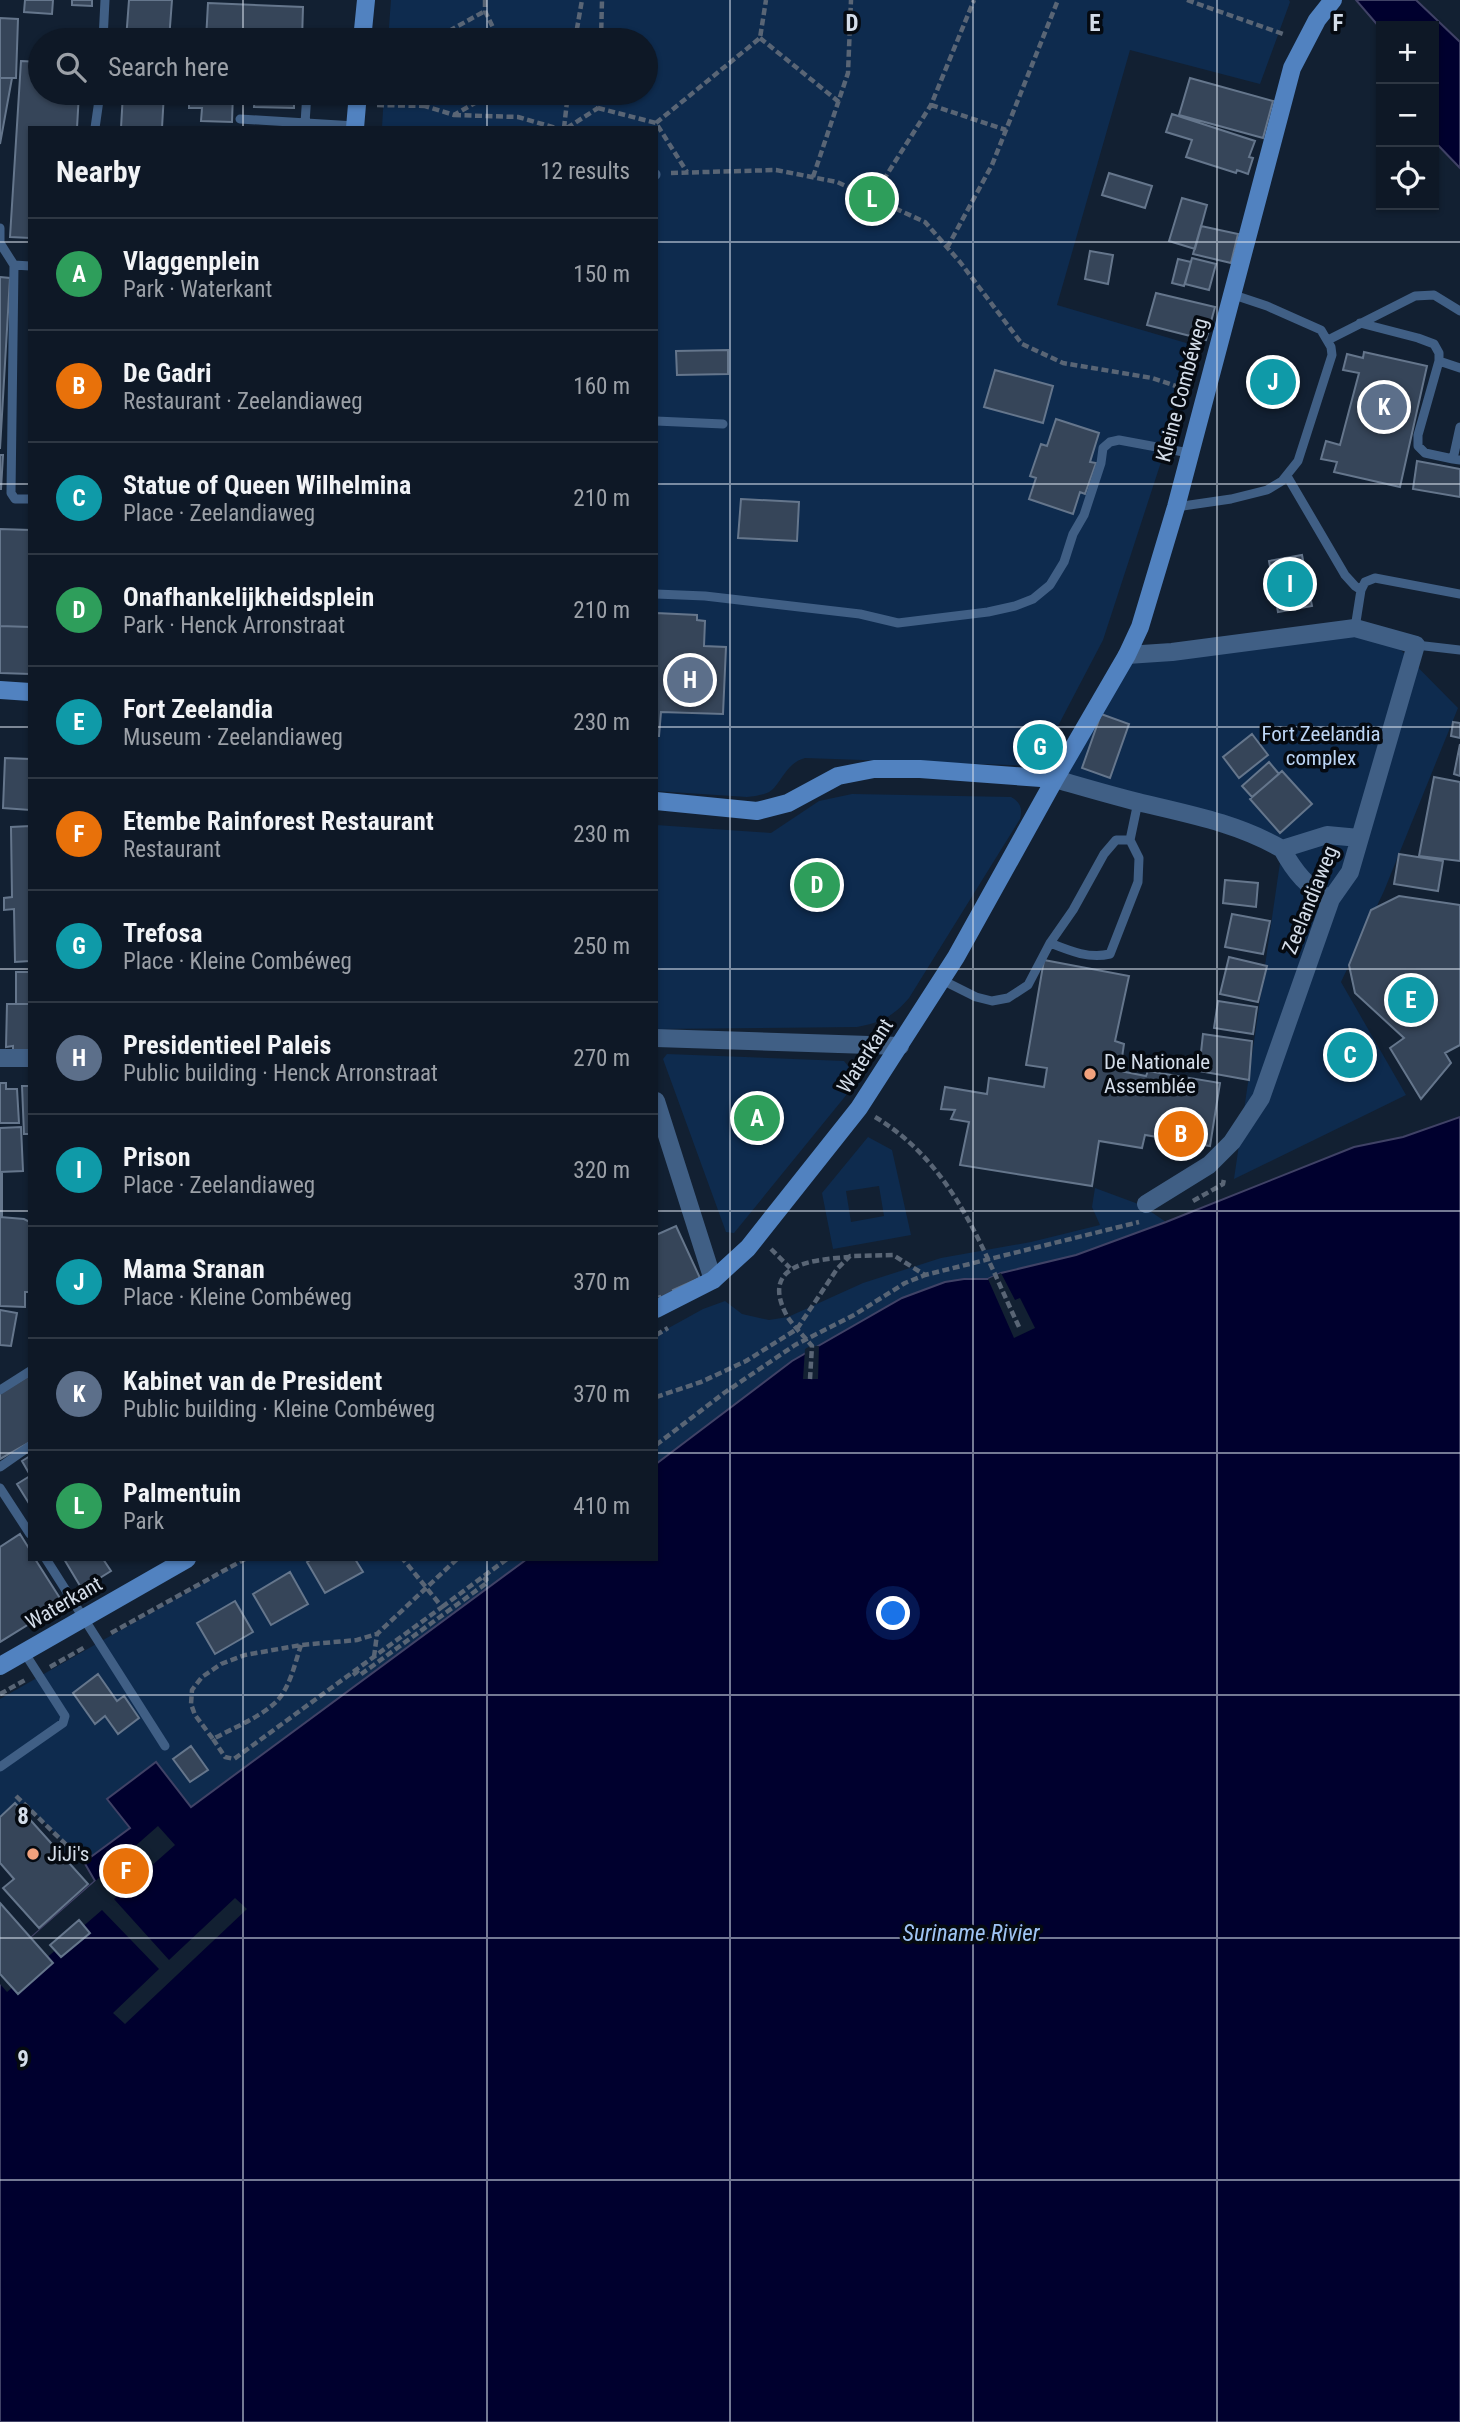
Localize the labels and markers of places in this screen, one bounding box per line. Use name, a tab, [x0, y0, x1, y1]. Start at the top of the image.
pin: L	[849, 173, 895, 225]
pin: J	[1250, 356, 1296, 408]
pin: K	[1361, 381, 1407, 433]
pin: I	[1267, 558, 1313, 610]
pin: H	[667, 654, 713, 706]
pin: G	[1017, 721, 1063, 773]
pin: D	[794, 859, 840, 911]
pin: E	[1388, 974, 1434, 1026]
pin: C	[1327, 1029, 1373, 1081]
place label: De Nationale Assemblée	[1104, 1050, 1210, 1098]
marker: De Nationale Assemblée	[1082, 1066, 1098, 1082]
pin: A	[734, 1092, 780, 1144]
pin: B	[1158, 1108, 1204, 1160]
place label: JiJi's	[47, 1842, 89, 1866]
pin: F	[103, 1845, 149, 1897]
marker: JiJi's	[25, 1846, 41, 1862]

